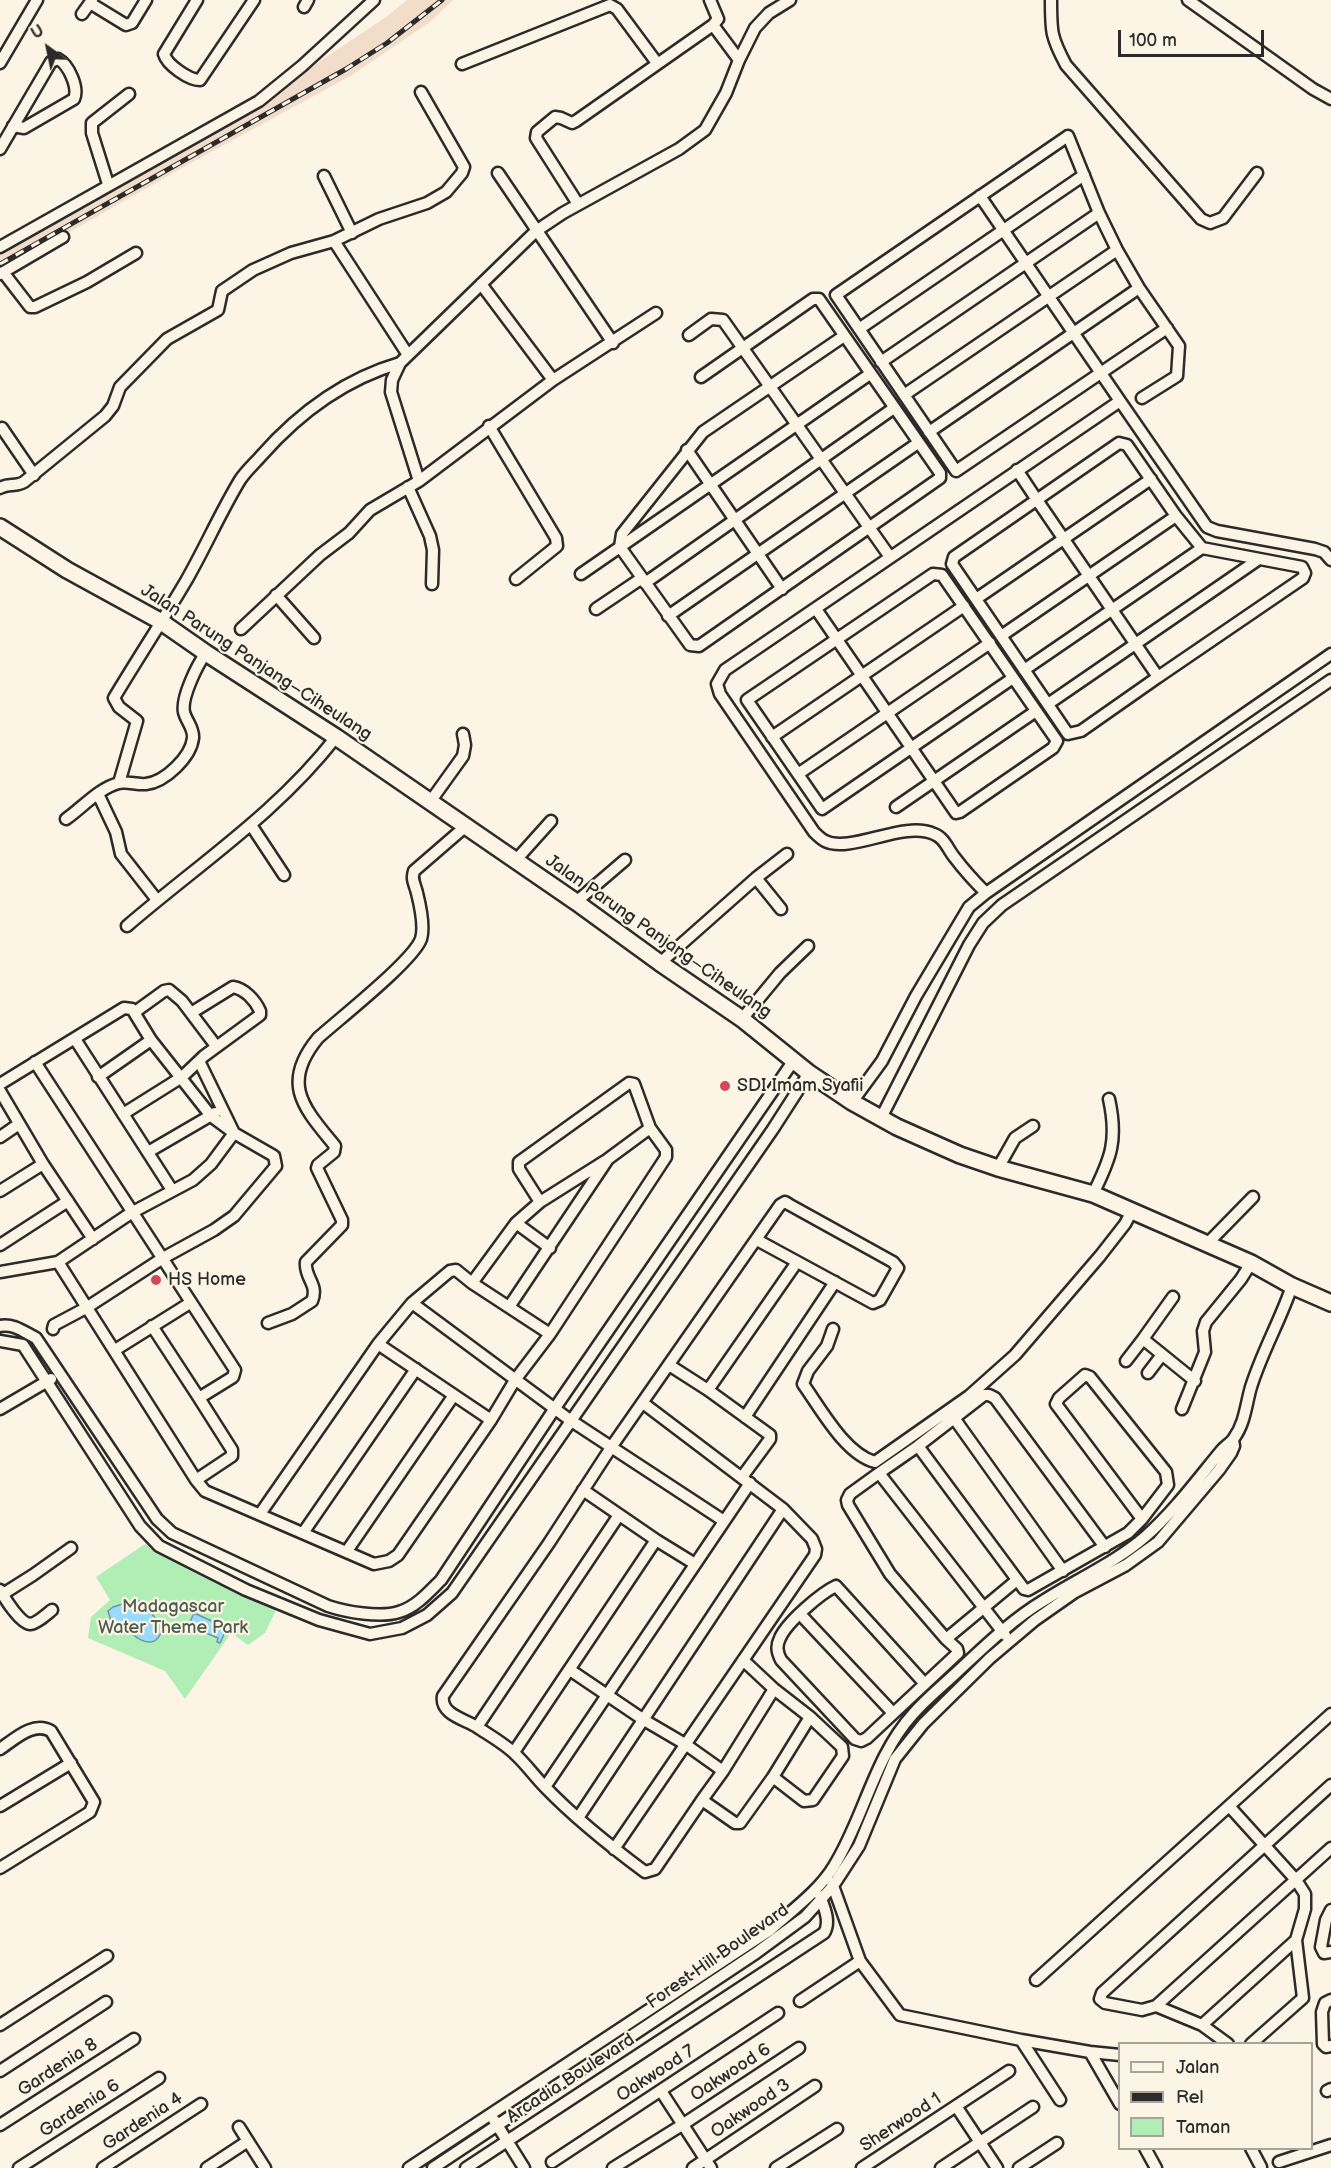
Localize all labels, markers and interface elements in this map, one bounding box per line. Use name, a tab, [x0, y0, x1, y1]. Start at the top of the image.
north arrow	[18, 18, 78, 78]
scale bar	[1121, 18, 1266, 56]
text: U	[28, 21, 48, 44]
text: 100 m	[1129, 30, 1177, 51]
street label: Jalan Parung Panjang–Ciheulang	[136, 580, 376, 746]
street label: Jalan Parung Panjang–Ciheulang	[541, 850, 775, 1024]
place label: SDI Imam Syafii	[737, 1075, 864, 1097]
marker: SDI Imam Syafii	[718, 1079, 732, 1093]
place label: HS Home	[168, 1269, 246, 1291]
marker: HS Home	[149, 1273, 163, 1287]
park label: Madagascar Water Theme Park	[98, 1596, 248, 1638]
street label: Forest Hill Boulevard	[643, 1900, 793, 2014]
street label: Arcadia Boulevard	[503, 2030, 639, 2128]
street label: Gardenia 8	[14, 2034, 102, 2102]
street label: Oakwood 6	[687, 2039, 775, 2107]
street label: Oakwood 7	[613, 2041, 699, 2107]
legend	[1118, 2042, 1313, 2150]
text: Jalan	[1176, 2057, 1219, 2078]
street label: Gardenia 6	[36, 2075, 124, 2143]
street label: Oakwood 3	[707, 2075, 795, 2143]
text: Rel	[1176, 2087, 1204, 2108]
street label: Gardenia 4	[99, 2088, 187, 2156]
street label: Sherwood 1	[856, 2089, 946, 2157]
text: Taman	[1176, 2117, 1230, 2138]

